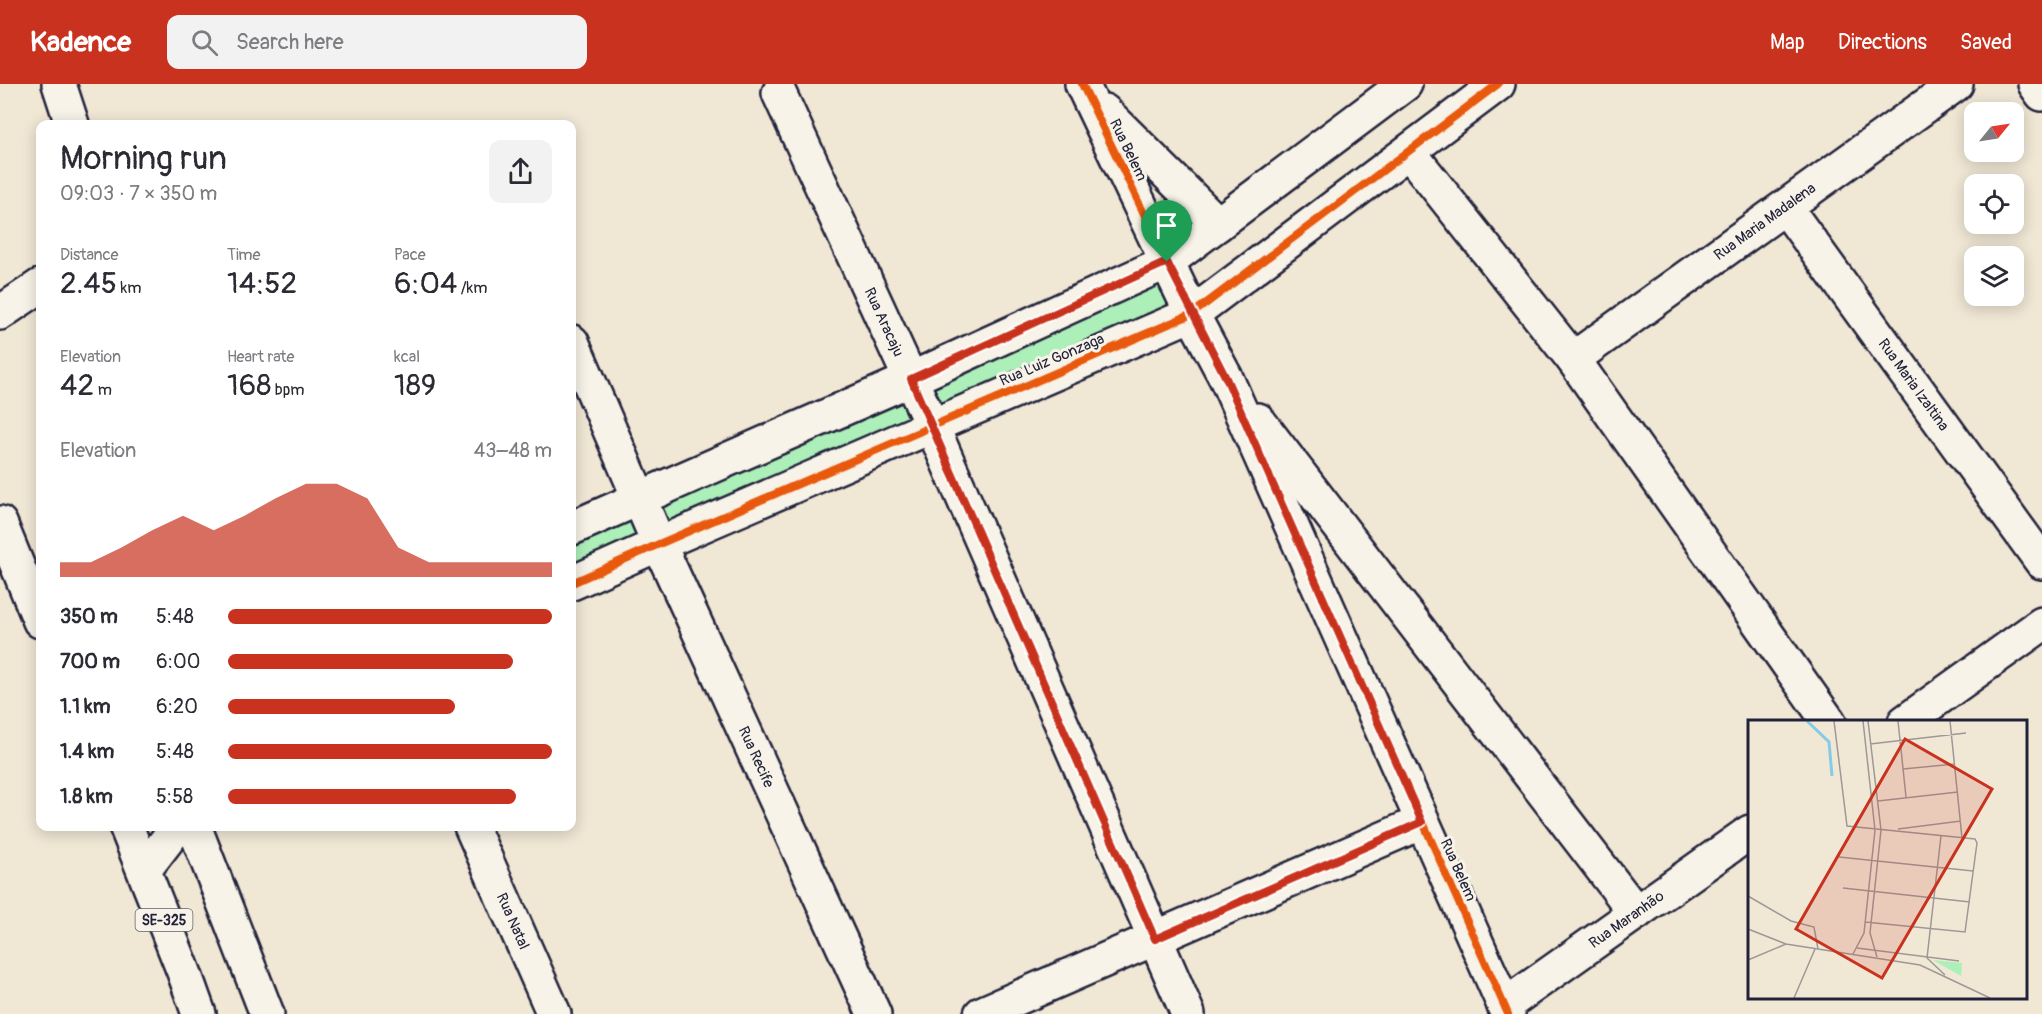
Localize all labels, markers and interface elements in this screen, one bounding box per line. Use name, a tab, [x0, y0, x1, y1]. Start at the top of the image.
search box	[167, 15, 587, 69]
text: Kadence	[30, 25, 131, 60]
icon: search	[188, 26, 221, 59]
text: Search here	[236, 28, 343, 56]
text: Map	[1770, 29, 1805, 56]
text: Directions	[1838, 29, 1927, 56]
text: Saved	[1960, 29, 2012, 56]
north arrow	[1964, 102, 2024, 162]
map controls	[1964, 102, 2024, 306]
street label: Rua Belem	[1105, 116, 1151, 184]
text: Morning run	[60, 138, 227, 179]
button: share	[489, 140, 552, 203]
button: locate	[1964, 174, 2024, 234]
street label: Rua Maria Madalena	[1710, 178, 1819, 264]
text: 09:03 · 7 × 350 m	[60, 181, 217, 206]
pin	[1141, 200, 1192, 262]
icon: arrive	[1150, 209, 1183, 242]
text: Distance	[60, 245, 119, 265]
text: Time	[227, 245, 260, 265]
text: Pace	[394, 245, 426, 265]
button: layers	[1964, 246, 2024, 306]
text: 2.45	[60, 265, 117, 302]
text: 14:52	[227, 265, 297, 302]
text: 6:04	[394, 265, 457, 302]
text: km	[117, 278, 141, 298]
text: /km	[457, 278, 487, 298]
street label: Rua Aracaju	[860, 284, 908, 360]
street label: Rua Luiz Gonzaga	[997, 329, 1107, 391]
street label: Rua Maria Izaltina	[1874, 335, 1953, 434]
text: Elevation	[60, 347, 121, 367]
text: Heart rate	[227, 347, 294, 367]
text: kcal	[394, 347, 420, 367]
text: 42	[60, 367, 94, 404]
text: 168	[227, 367, 271, 404]
text: 189	[394, 367, 436, 404]
text: m	[94, 380, 112, 400]
text: bpm	[271, 380, 304, 400]
text: Elevation	[60, 438, 136, 463]
text: 43–48 m	[474, 438, 552, 463]
text: 350 m	[60, 604, 118, 629]
text: 5:48	[156, 604, 194, 629]
text: 700 m	[60, 649, 120, 674]
text: 6:00	[156, 649, 200, 674]
text: 1.1 km	[60, 694, 110, 719]
text: 6:20	[156, 694, 198, 719]
inset map	[1748, 720, 2027, 999]
street label: Rua Recife	[734, 723, 779, 791]
text: 1.4 km	[60, 739, 114, 764]
text: 5:48	[156, 739, 194, 764]
text: 1.8 km	[60, 784, 113, 809]
text: 5:58	[156, 784, 193, 809]
street label: Rua Belem	[1436, 836, 1480, 904]
street label: Rua Maranhão	[1585, 886, 1668, 952]
street label: Rua Natal	[492, 890, 534, 952]
road number: SE-325	[136, 909, 192, 931]

